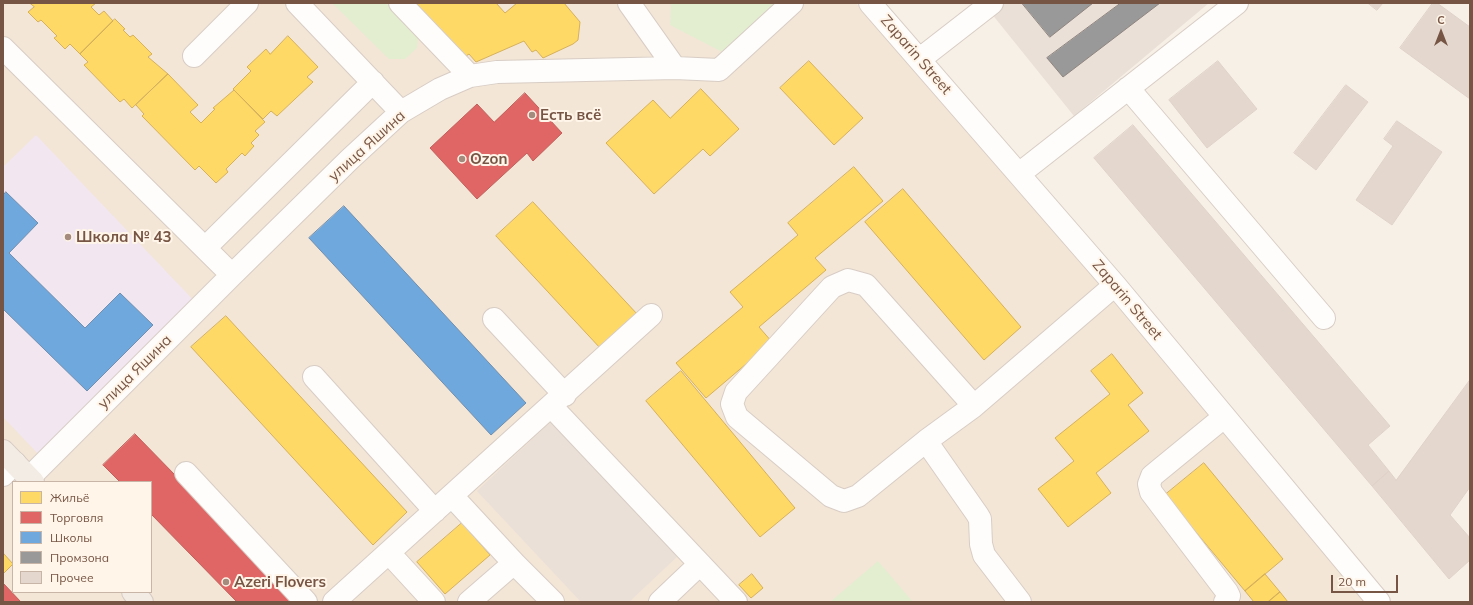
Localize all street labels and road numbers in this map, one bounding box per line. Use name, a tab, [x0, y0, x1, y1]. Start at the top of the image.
street label: Zaparin Street	[877, 12, 955, 98]
street label: улица Яшина	[325, 107, 409, 185]
street label: Zaparin Street	[1088, 256, 1166, 344]
street label: улица Яшина	[94, 331, 176, 413]

